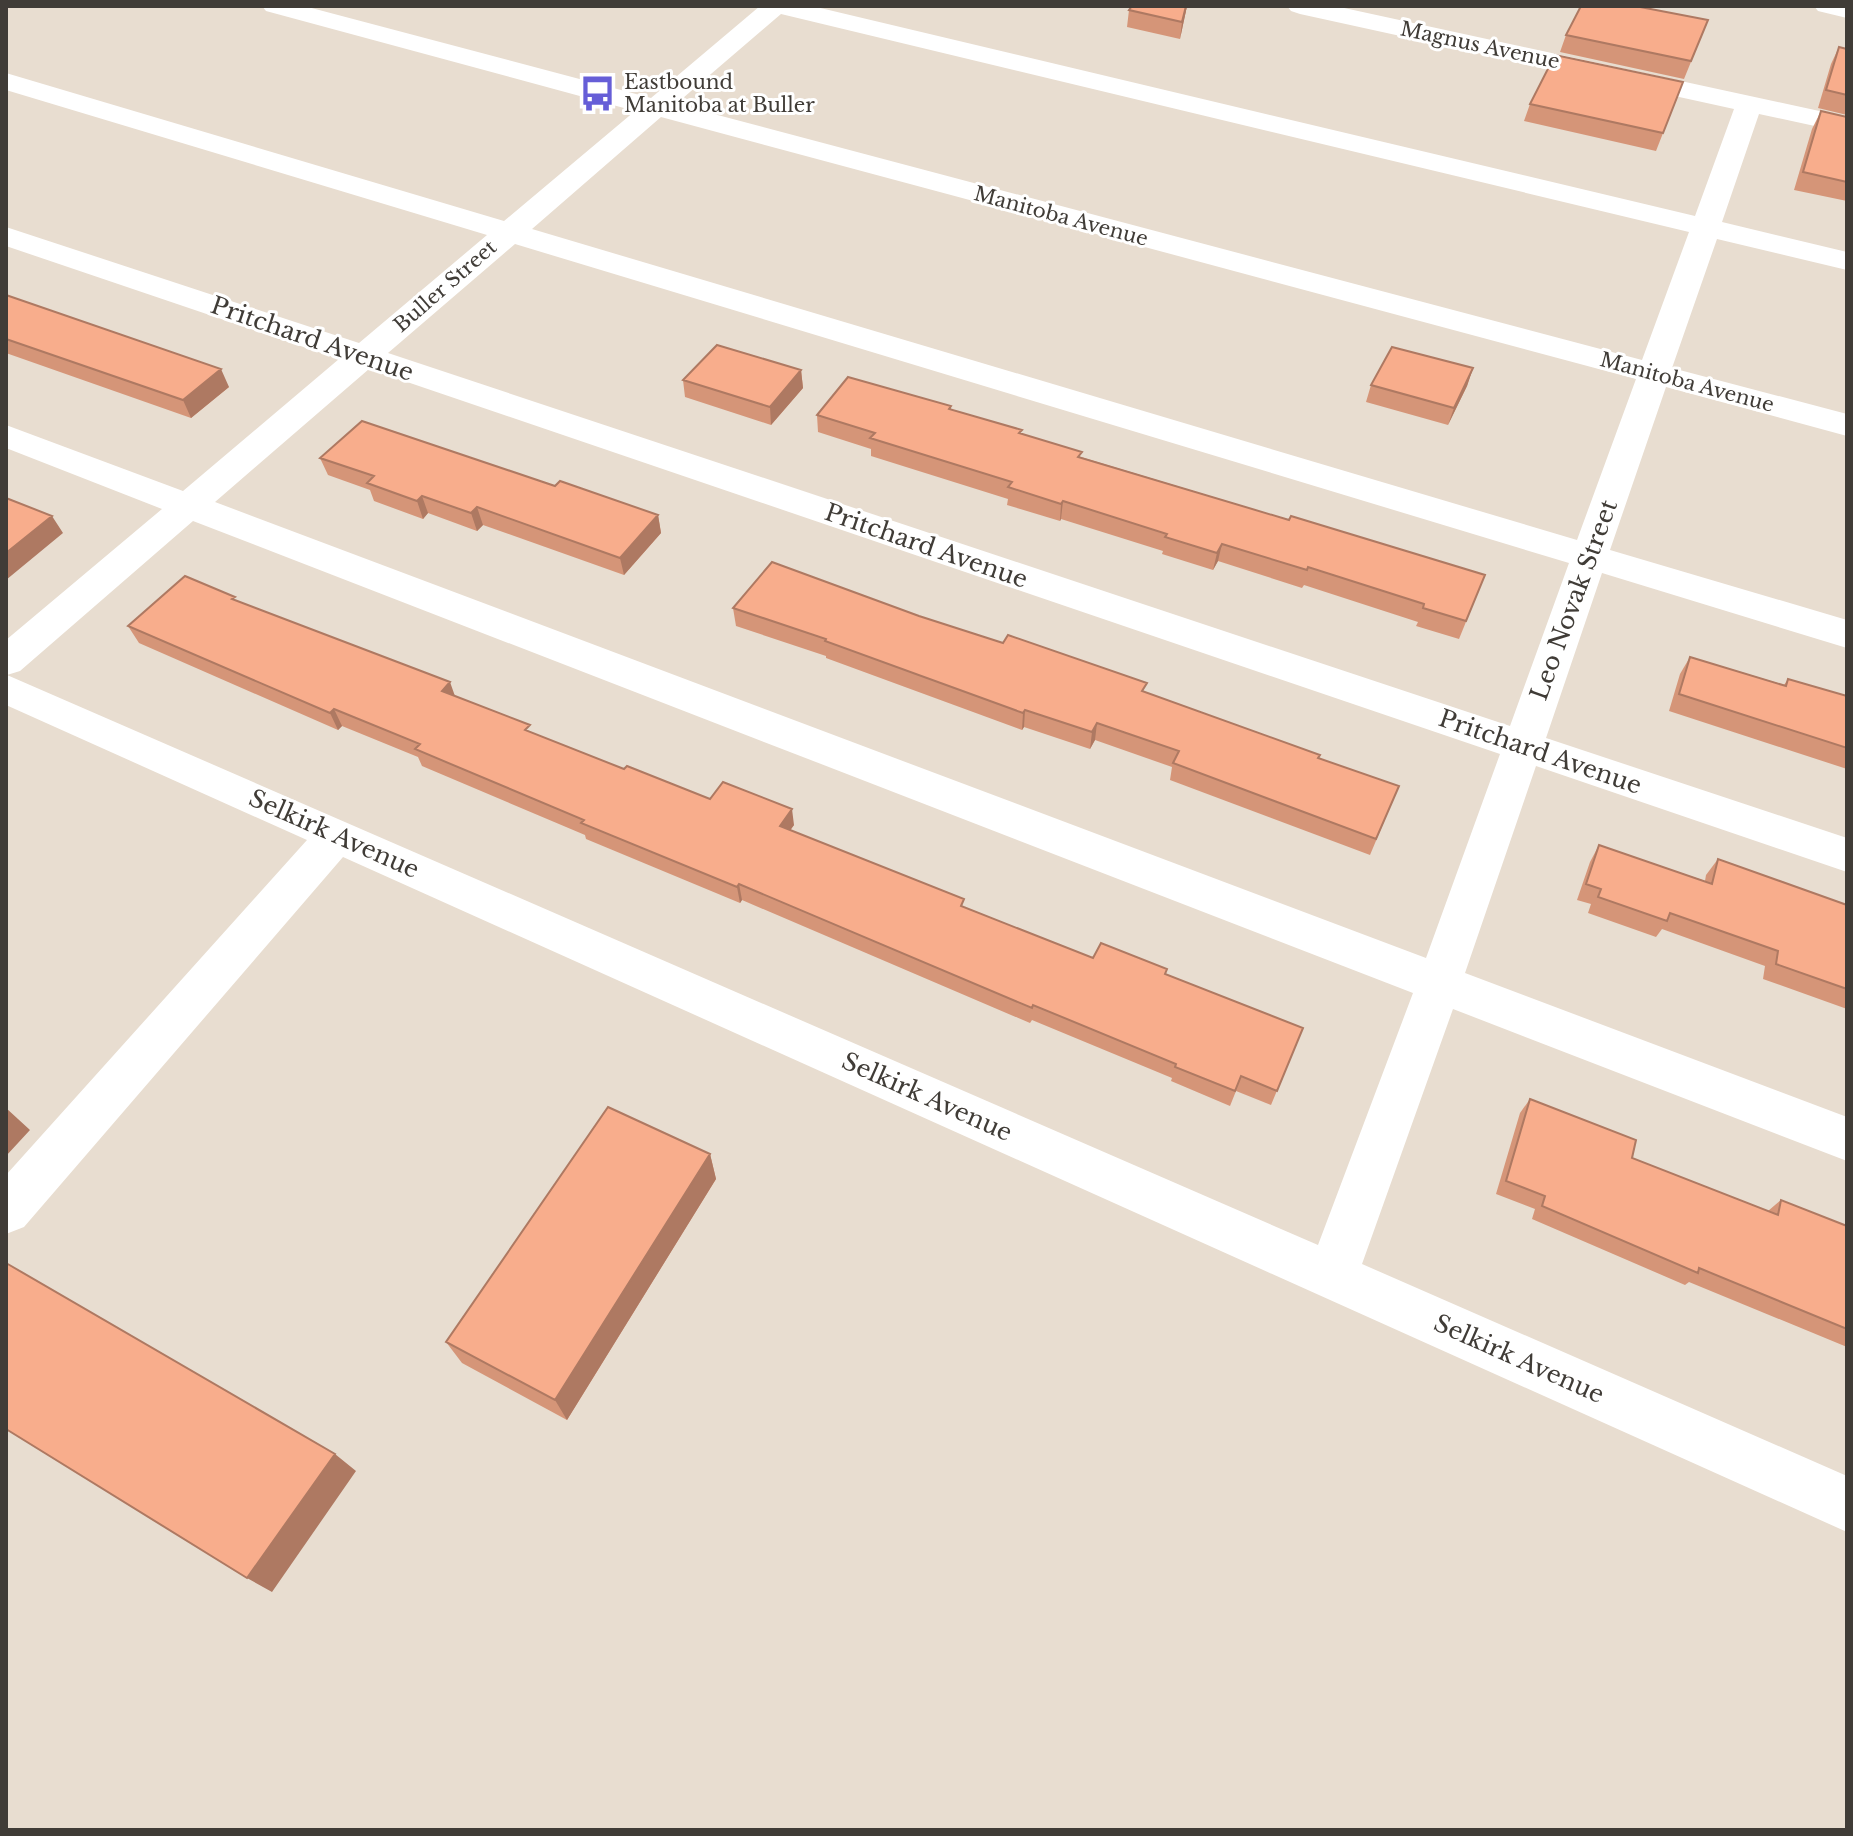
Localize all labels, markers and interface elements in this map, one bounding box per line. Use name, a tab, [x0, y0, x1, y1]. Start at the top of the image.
street label: Magnus Avenue	[1398, 16, 1562, 74]
place label: Eastbound Manitoba at Buller	[624, 70, 815, 117]
bus stop icon: Eastbound Manitoba at Buller	[579, 74, 617, 112]
street label: Manitoba Avenue	[971, 181, 1151, 251]
street label: Buller Street	[389, 235, 502, 337]
street label: Pritchard Avenue	[207, 290, 417, 387]
street label: Manitoba Avenue	[1597, 347, 1777, 417]
street label: Leo Novak Street	[1524, 496, 1623, 704]
street label: Pritchard Avenue	[821, 497, 1031, 594]
street label: Pritchard Avenue	[1435, 703, 1645, 800]
street label: Selkirk Avenue	[245, 783, 424, 884]
street label: Selkirk Avenue	[838, 1046, 1017, 1147]
street label: Selkirk Avenue	[1430, 1308, 1609, 1409]

